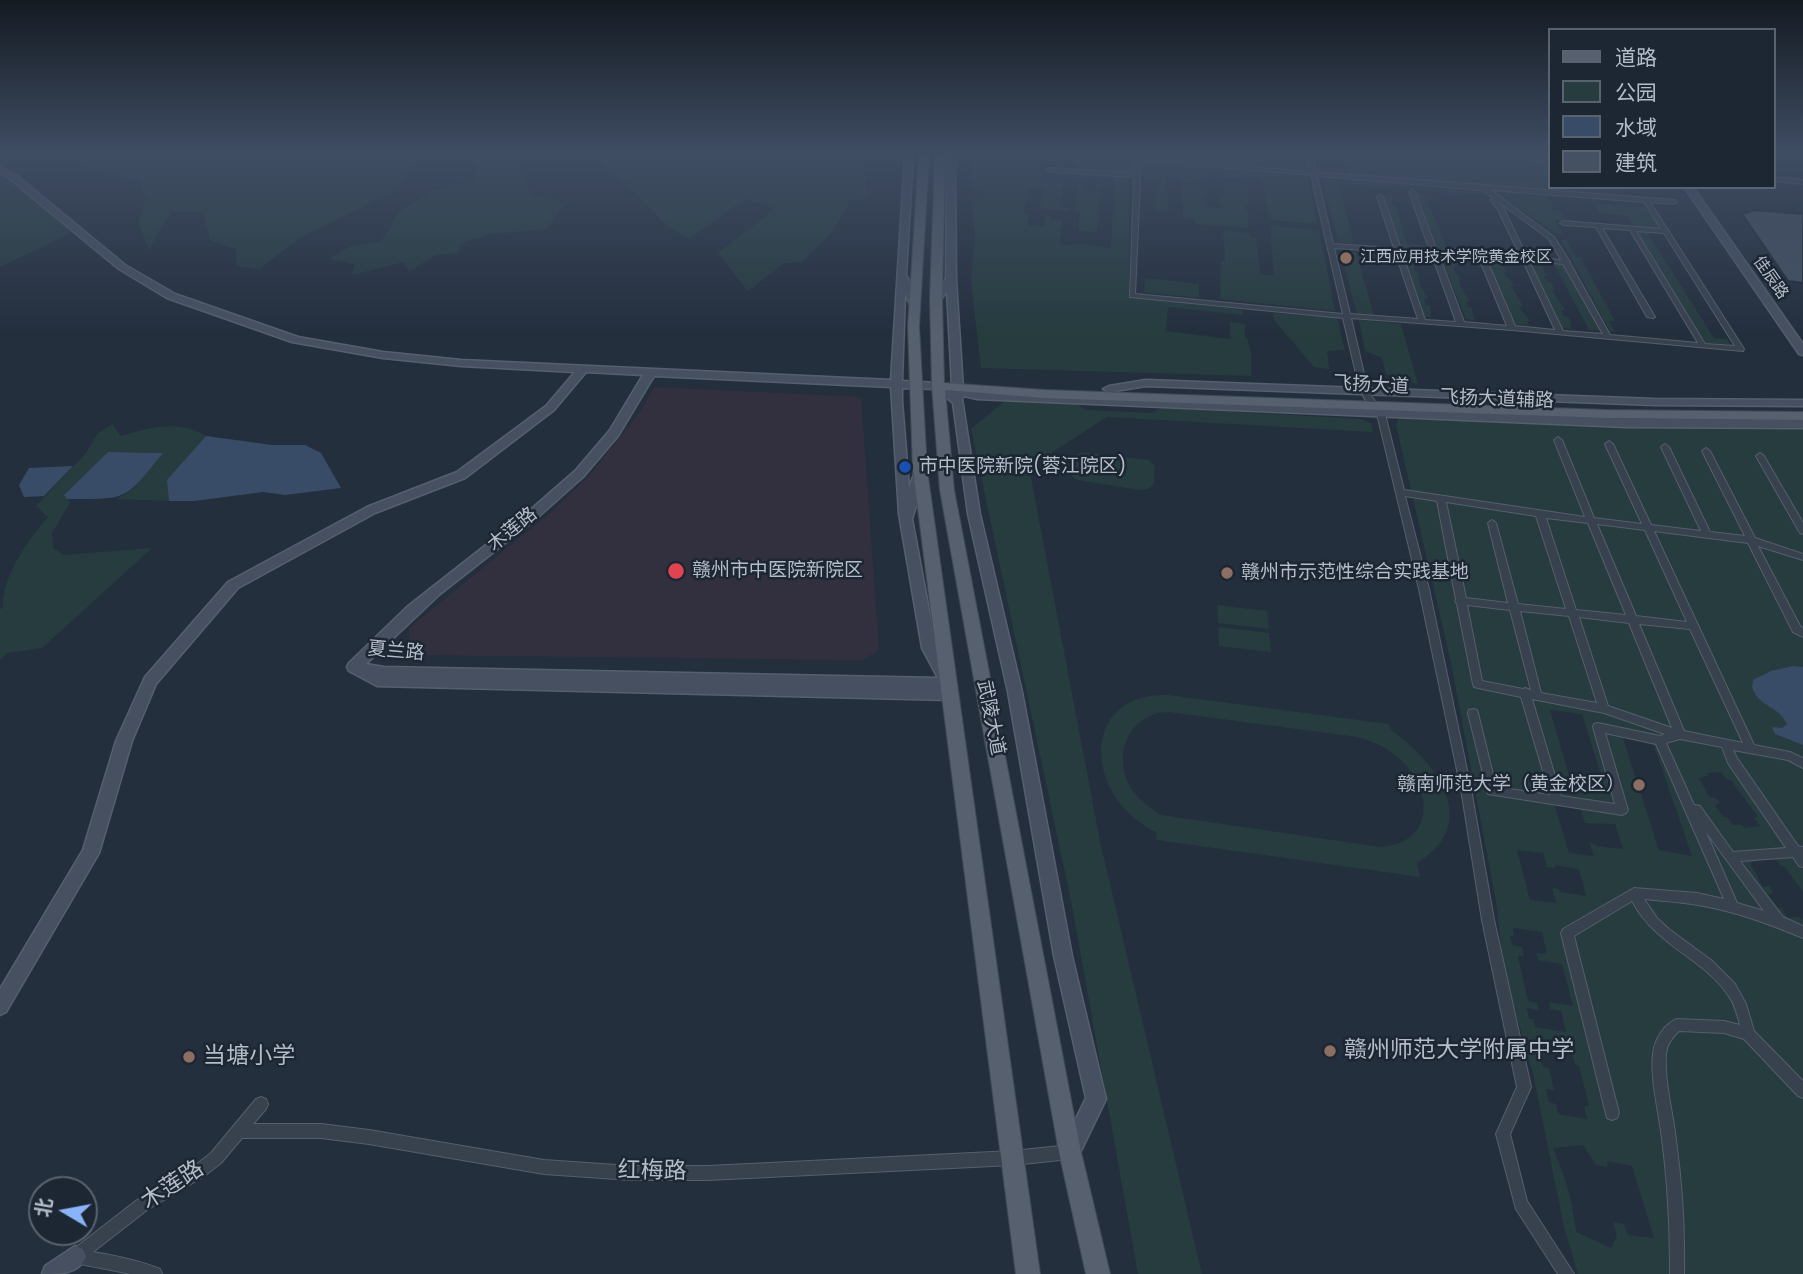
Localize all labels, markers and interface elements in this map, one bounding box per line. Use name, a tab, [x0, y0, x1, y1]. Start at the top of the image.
legend	[1548, 28, 1775, 189]
text: 道路	[1615, 43, 1657, 72]
text: 公园	[1615, 78, 1657, 107]
text: 水域	[1615, 113, 1657, 142]
text: 建筑	[1615, 148, 1657, 177]
place label: 江西应用技术学院黄金校区	[1360, 248, 1552, 268]
marker: 江西应用技术学院黄金校区	[1338, 250, 1354, 266]
street label: 佳辰路	[1748, 253, 1792, 303]
street label: 飞扬大道	[1332, 373, 1410, 399]
street label: 飞扬大道辅路	[1440, 387, 1554, 413]
place label: 市中医院新院(蓉江院区)	[919, 456, 1126, 478]
marker: 市中医院新院(蓉江院区)	[897, 459, 913, 475]
street label: 木莲路	[484, 503, 542, 557]
place label: 赣州市中医院新院区	[692, 560, 863, 582]
marker: 赣州市中医院新院区	[666, 561, 686, 581]
place label: 赣州市示范性综合实践基地	[1241, 562, 1469, 584]
marker: 赣州市示范性综合实践基地	[1219, 565, 1235, 581]
street label: 夏兰路	[367, 638, 425, 666]
street label: 武陵大道	[972, 679, 1008, 757]
place label: 赣南师范大学（黄金校区）	[1397, 774, 1625, 796]
marker: 赣南师范大学（黄金校区）	[1631, 777, 1647, 793]
place label: 赣州师范大学附属中学	[1344, 1037, 1574, 1065]
place label: 当塘小学	[203, 1043, 295, 1071]
marker: 赣州师范大学附属中学	[1322, 1043, 1338, 1059]
marker: 当塘小学	[181, 1049, 197, 1065]
street label: 木莲路	[137, 1156, 209, 1216]
street label: 红梅路	[617, 1158, 687, 1186]
north arrow	[28, 1176, 98, 1246]
text: 北	[29, 1196, 59, 1219]

